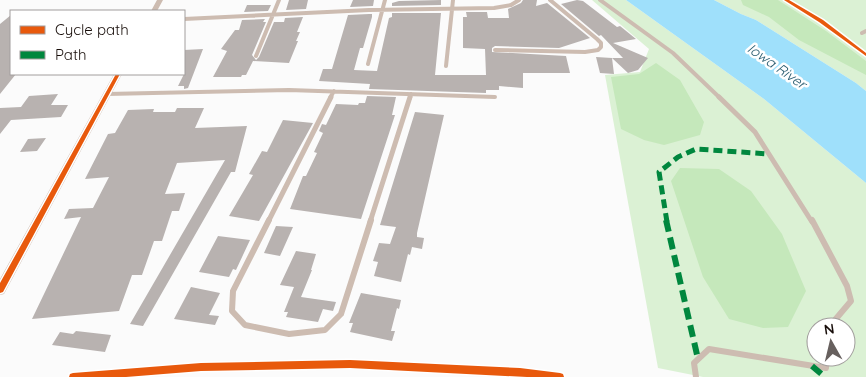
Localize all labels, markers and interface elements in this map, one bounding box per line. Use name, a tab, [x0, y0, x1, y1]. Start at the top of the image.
legend	[10, 10, 185, 75]
text: Cycle path	[55, 20, 129, 39]
water label: Iowa River	[744, 39, 811, 94]
text: Path	[55, 45, 87, 64]
north arrow	[806, 317, 856, 367]
text: N	[823, 319, 836, 339]

